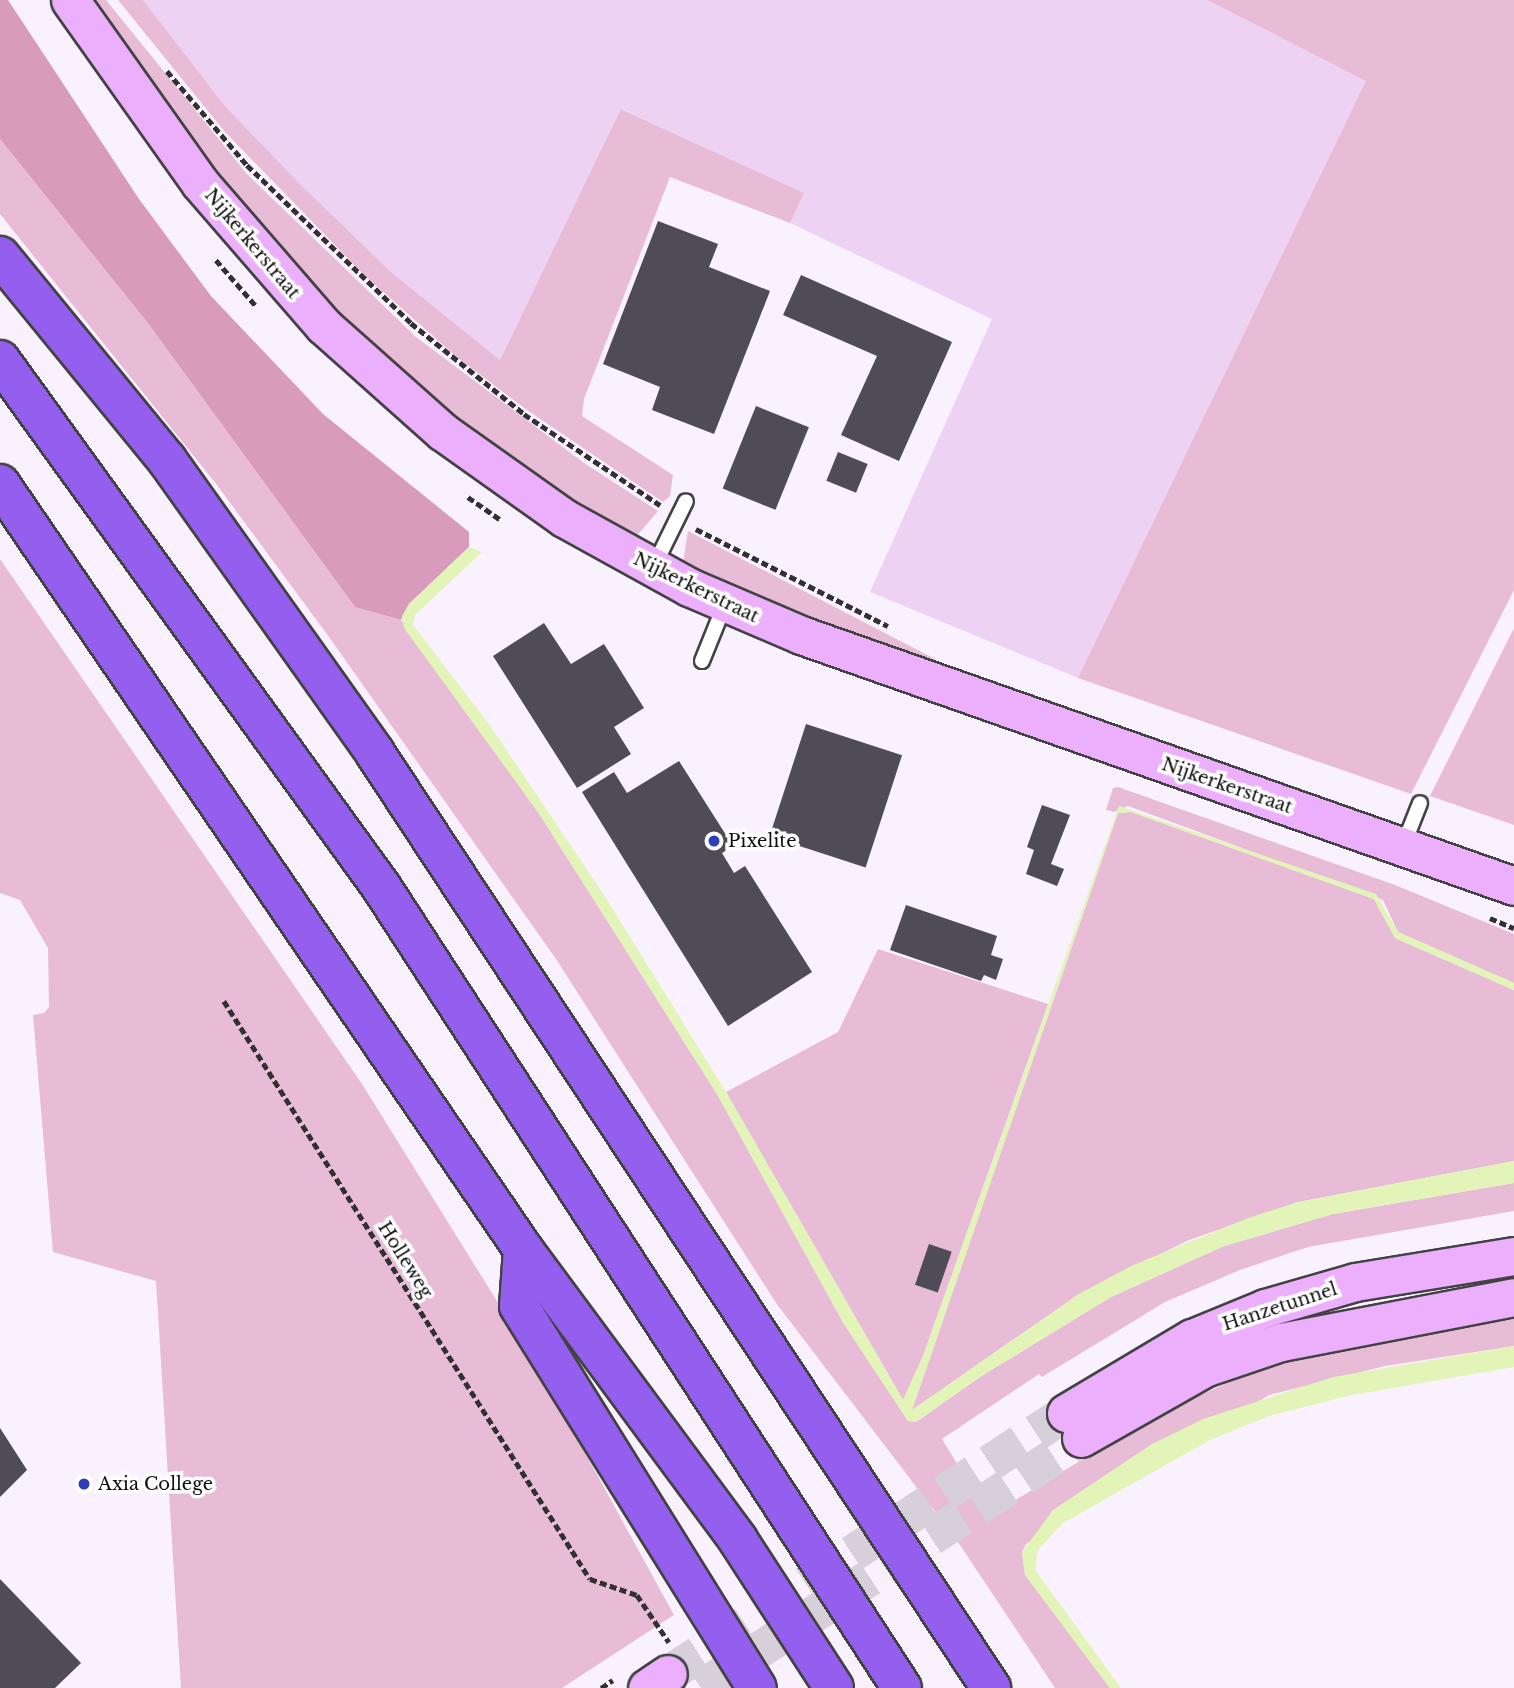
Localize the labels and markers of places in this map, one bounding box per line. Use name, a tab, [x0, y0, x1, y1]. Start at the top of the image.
place label: Pixelite	[728, 830, 796, 852]
marker: Pixelite	[706, 833, 722, 849]
place label: Axia College	[98, 1473, 213, 1495]
marker: Axia College	[76, 1476, 92, 1492]

